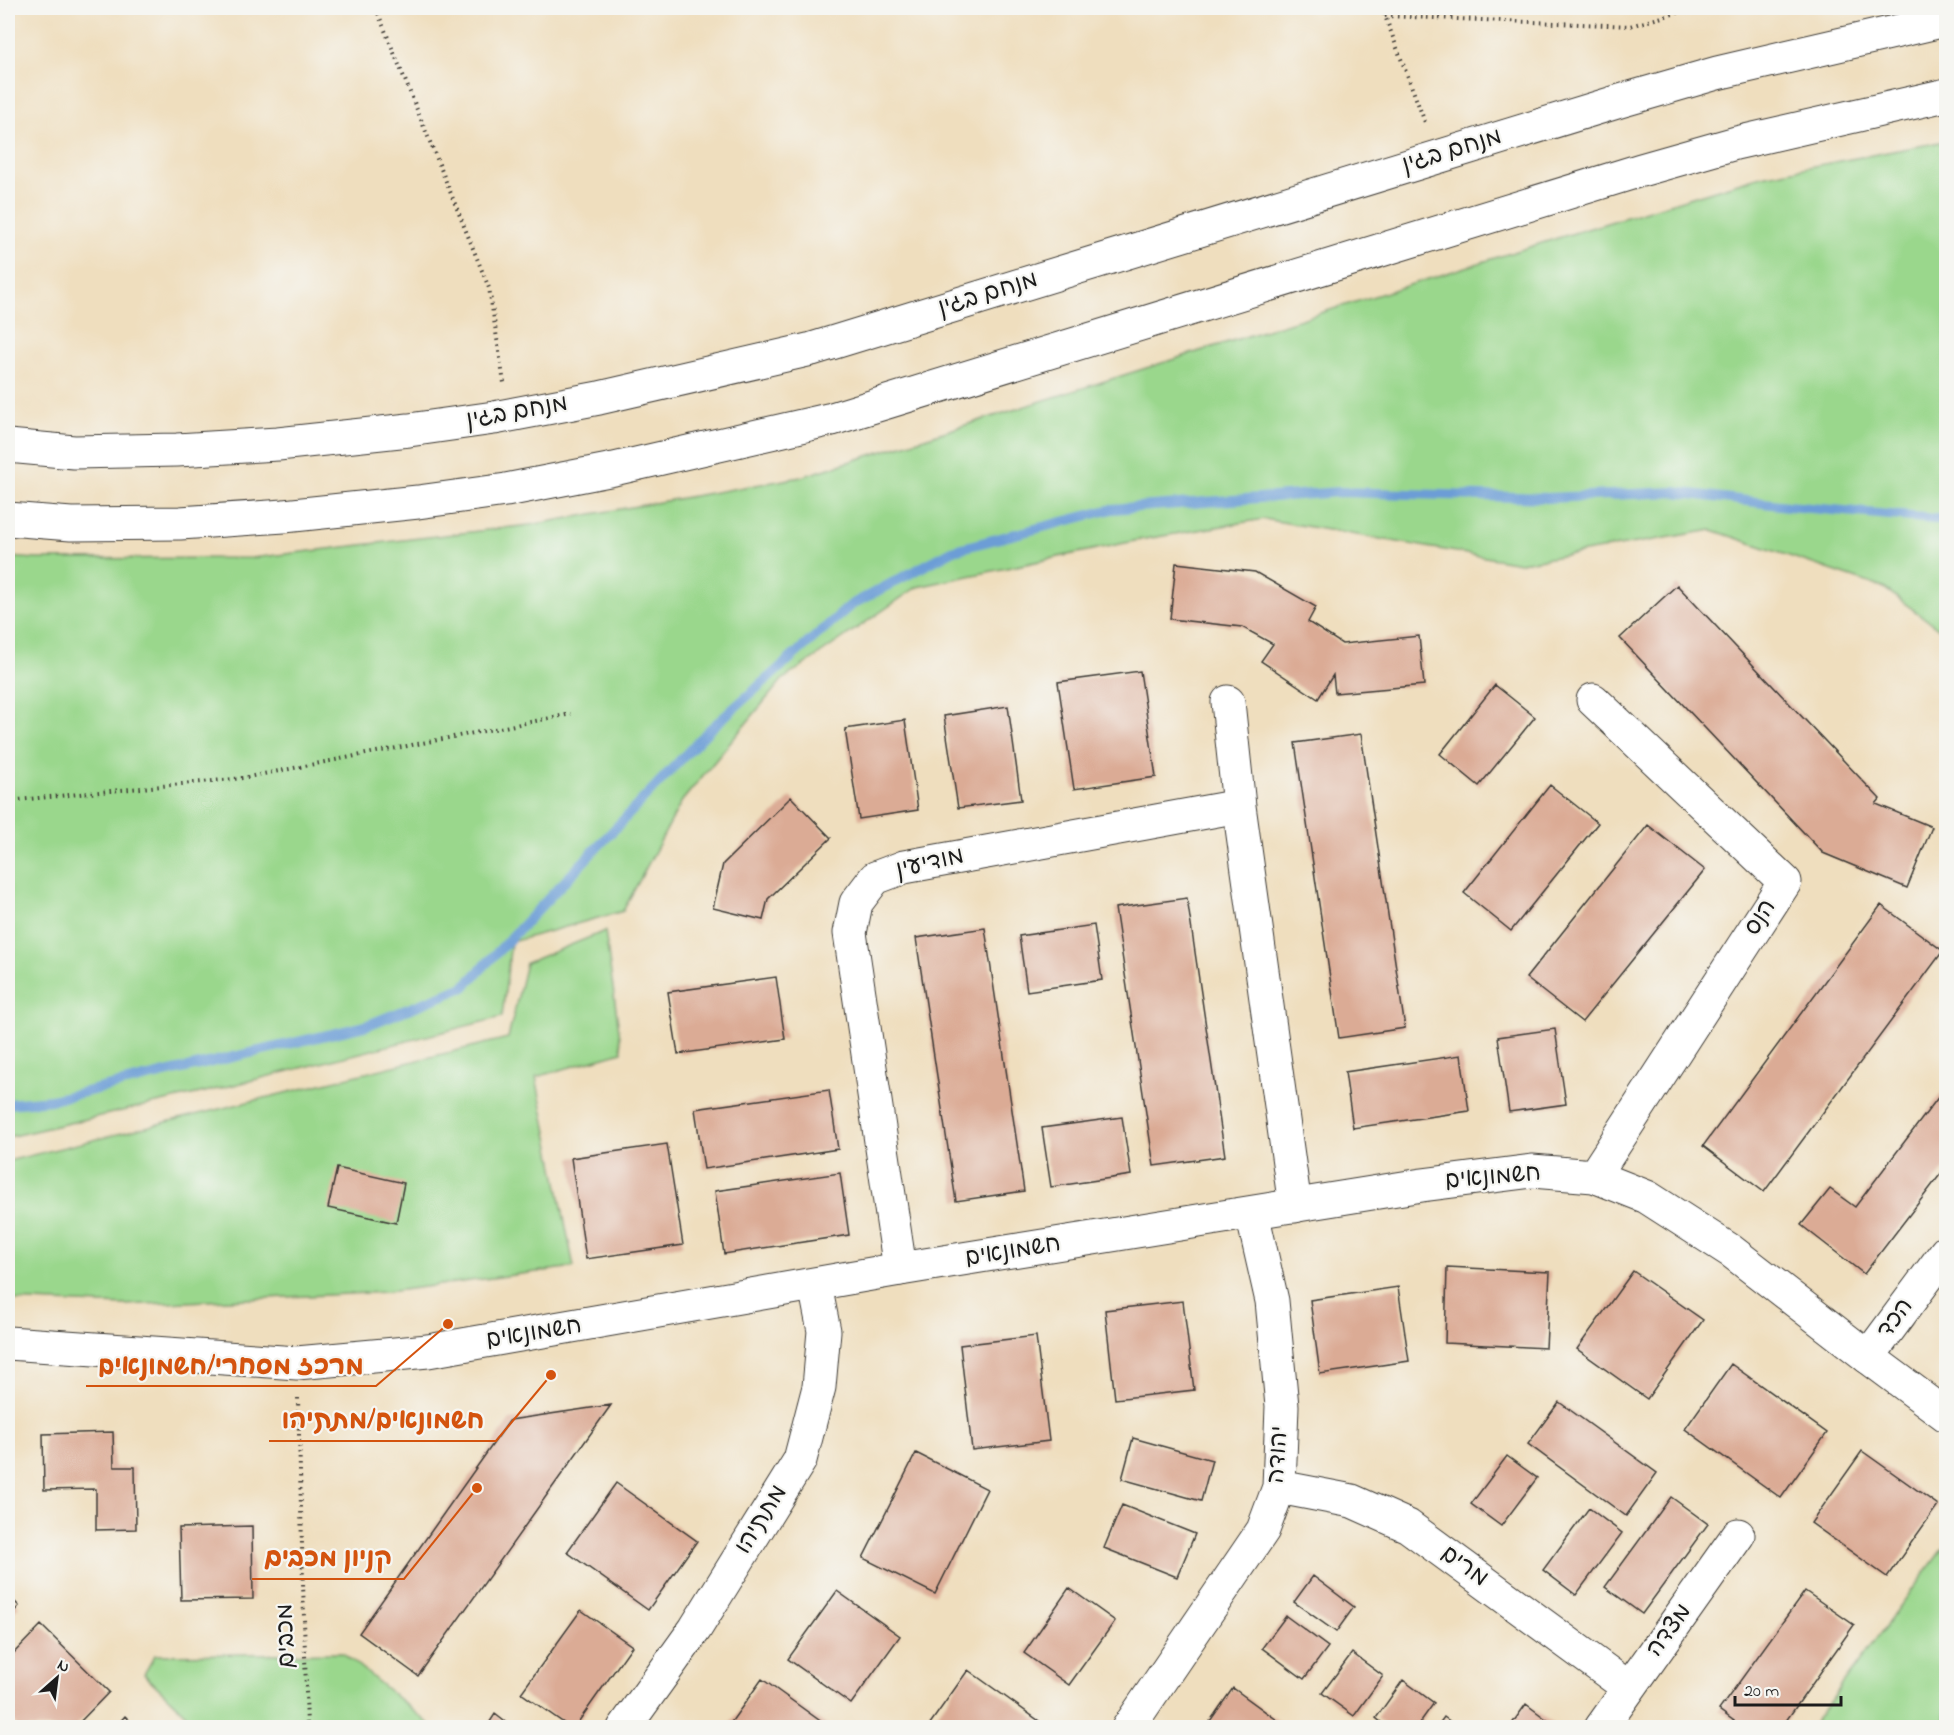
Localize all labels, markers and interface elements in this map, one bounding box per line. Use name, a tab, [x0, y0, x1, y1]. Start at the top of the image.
street label: מנחם בגין	[1398, 120, 1506, 184]
street label: מנחם בגין	[934, 263, 1042, 327]
street label: מנחם בגין	[463, 387, 571, 439]
street label: מודיעין	[892, 839, 968, 889]
street label: הנס	[1736, 893, 1786, 943]
street label: חשמונאים	[1444, 1156, 1542, 1200]
street label: חשמונאים	[963, 1227, 1063, 1277]
street label: הכד	[1869, 1291, 1923, 1347]
street label: חשמונאים	[484, 1309, 584, 1359]
callout: מרכז מסחרי/חשמונאים	[86, 1342, 376, 1386]
text: מרכז מסחרי/חשמונאים	[98, 1349, 364, 1387]
callout: חשמונאים/מתתיהו	[269, 1397, 496, 1441]
text: חשמונאים/מתתיהו	[282, 1403, 484, 1441]
street label: יהודה	[1260, 1425, 1298, 1485]
street label: מתתיהו	[727, 1478, 797, 1562]
callout: קניון מכבים	[252, 1535, 404, 1579]
street label: מרים	[1433, 1538, 1495, 1596]
text: קניון מכבים	[264, 1541, 392, 1579]
street label: מצדה	[1638, 1597, 1702, 1665]
street label: מכבים	[268, 1603, 306, 1669]
north arrow	[27, 1648, 87, 1708]
text: N	[53, 1653, 74, 1680]
scale bar	[1735, 1669, 1842, 1707]
text: 20 m	[1744, 1679, 1779, 1705]

